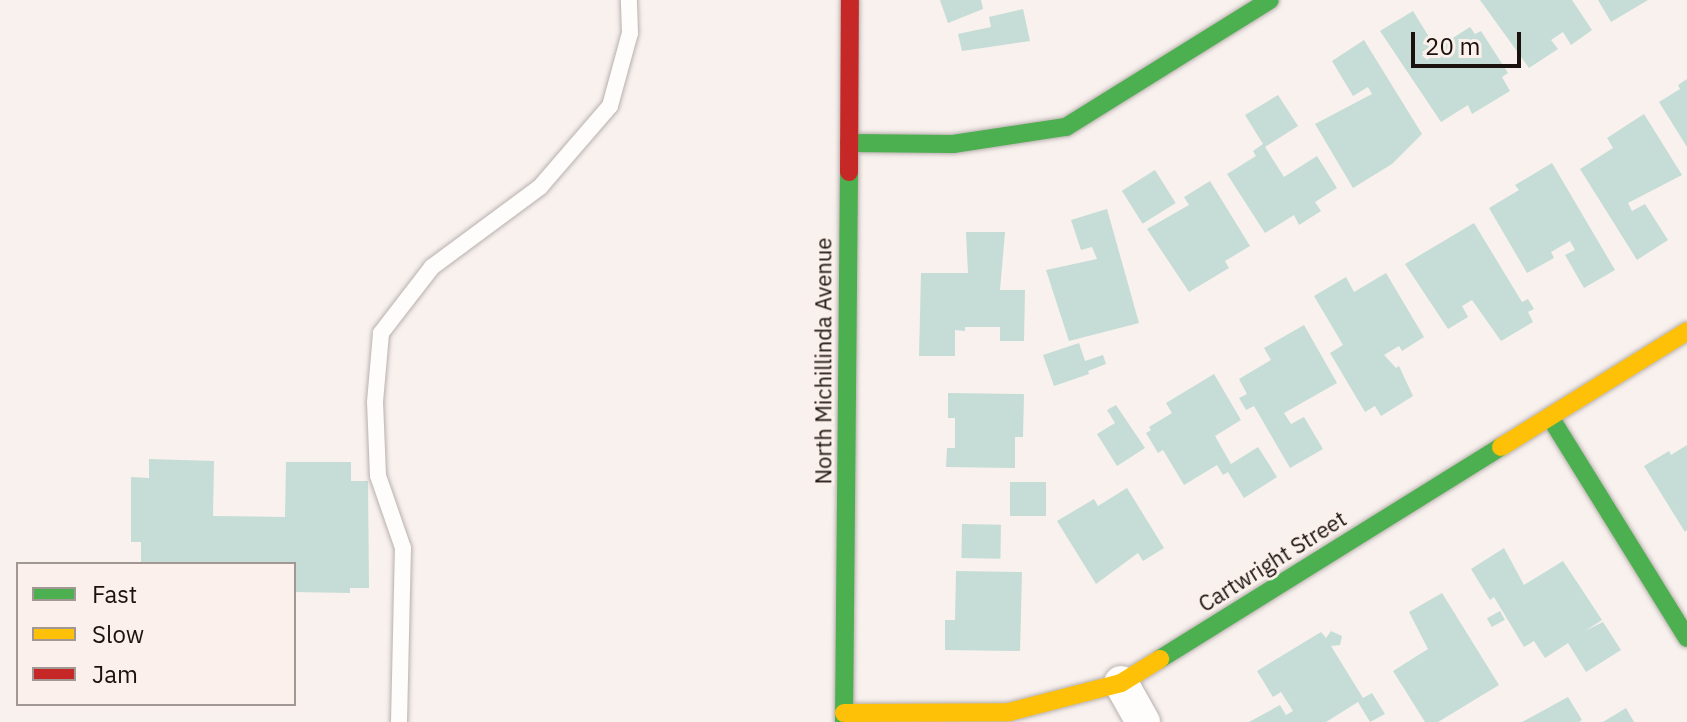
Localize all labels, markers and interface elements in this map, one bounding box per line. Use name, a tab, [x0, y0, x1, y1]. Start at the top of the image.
scale bar	[1415, 16, 1525, 66]
text: 20 m	[1425, 30, 1480, 62]
street label: North Michillinda Avenue	[810, 238, 836, 484]
street label: Cartwright Street	[1193, 505, 1351, 617]
legend	[16, 562, 296, 706]
text: Fast	[92, 578, 137, 610]
text: Slow	[92, 618, 144, 650]
text: Jam	[92, 658, 138, 690]

